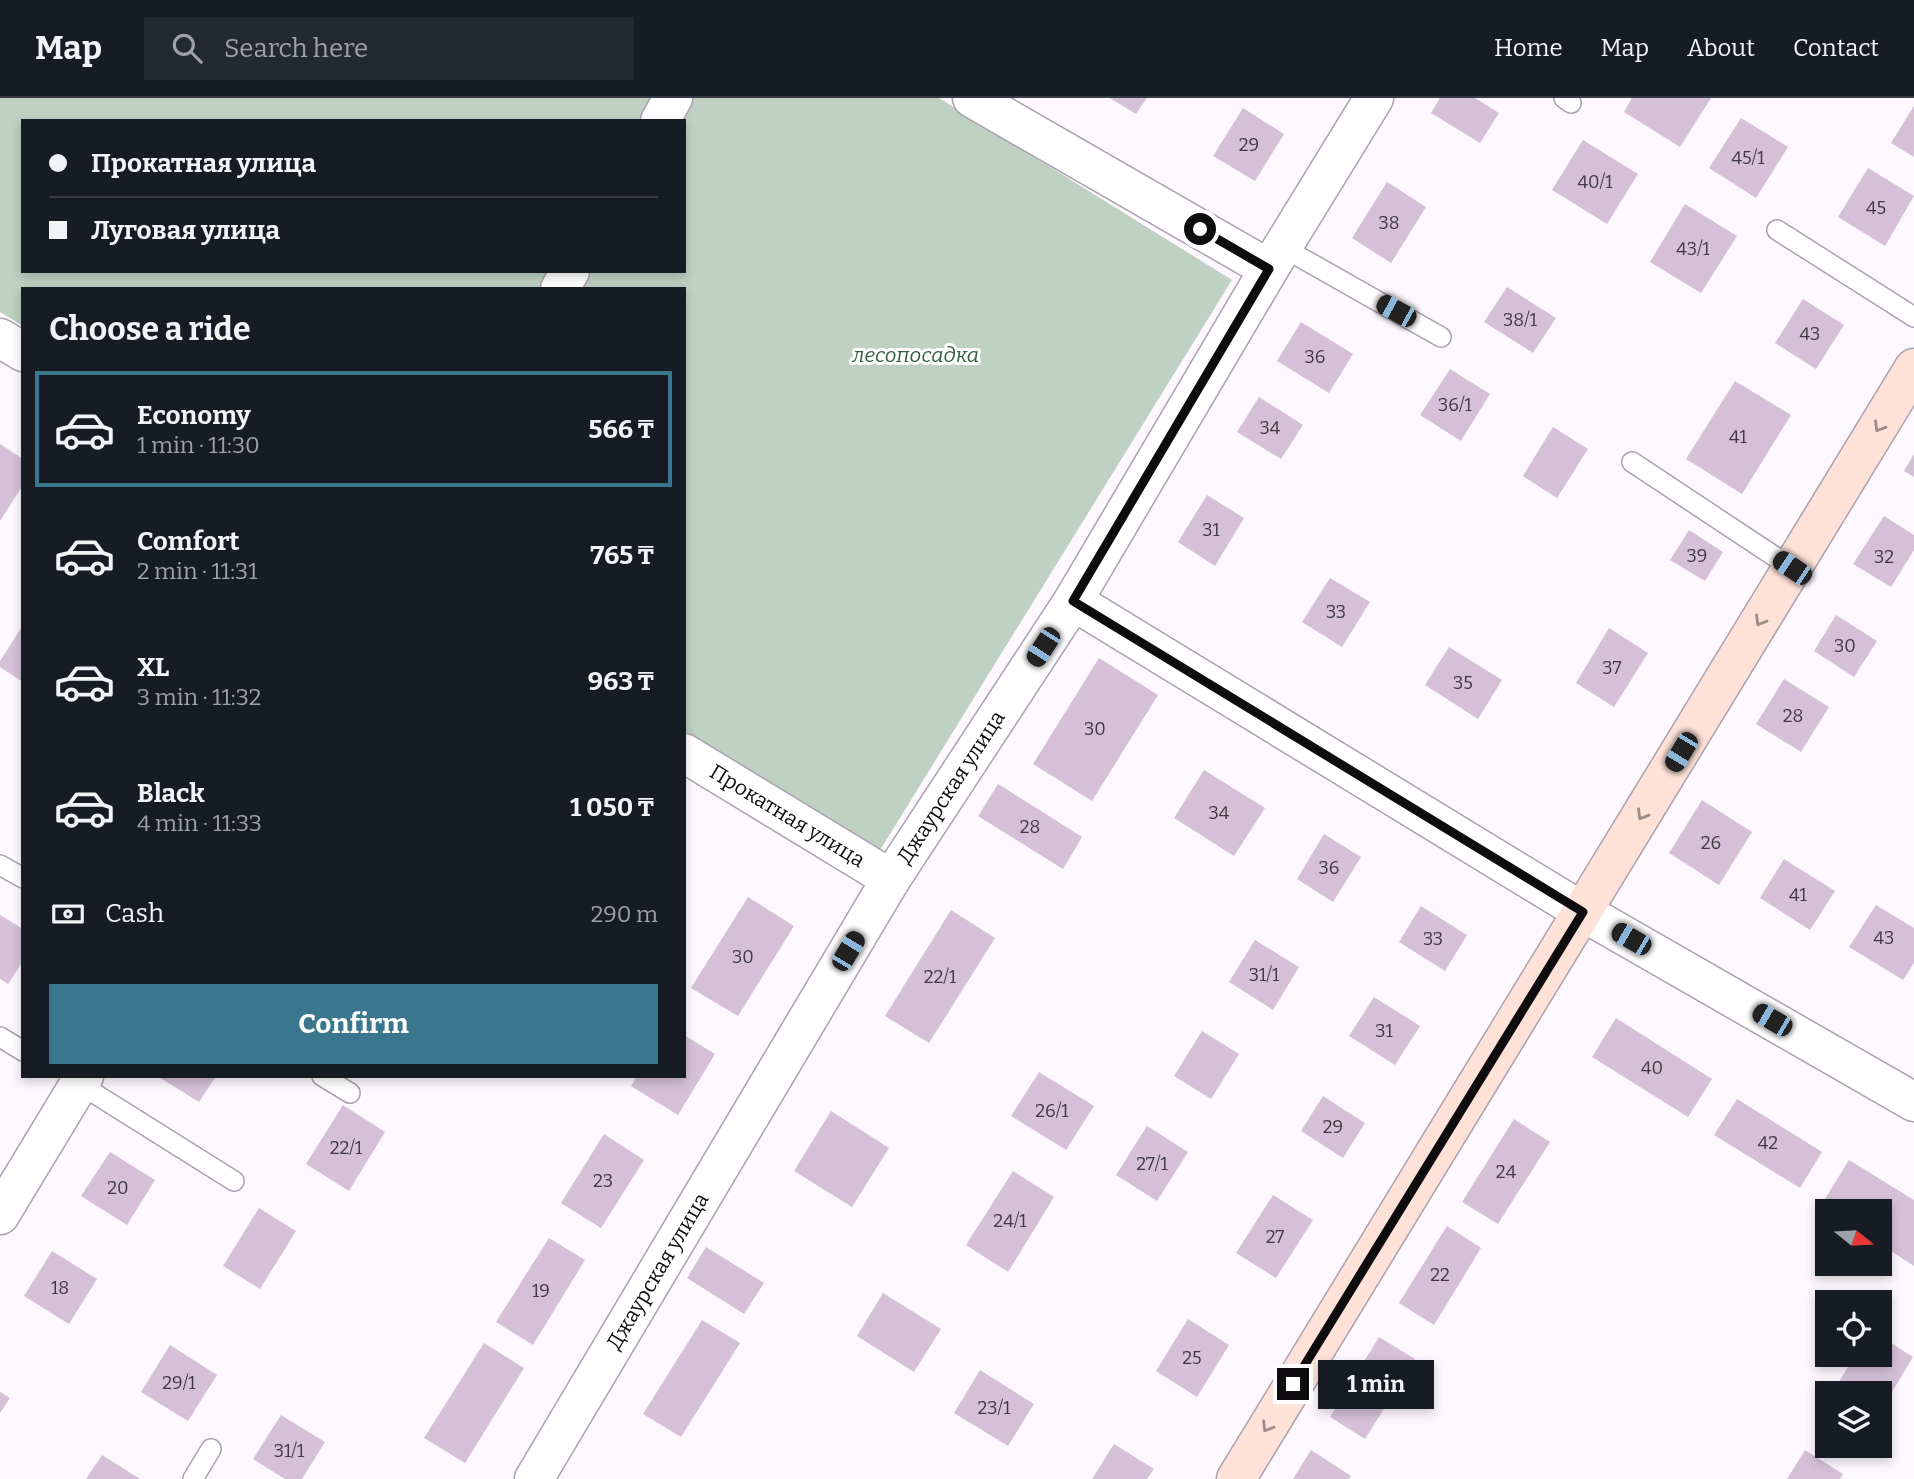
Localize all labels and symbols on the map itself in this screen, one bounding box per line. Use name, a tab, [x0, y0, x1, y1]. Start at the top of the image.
house number: 29	[1239, 134, 1259, 156]
house number: 45/1	[1731, 147, 1765, 169]
house number: 40/1	[1577, 171, 1613, 193]
house number: 45	[1866, 197, 1886, 219]
house number: 38	[1378, 212, 1400, 234]
route start	[1184, 213, 1216, 245]
house number: 43/1	[1676, 238, 1711, 260]
car	[1373, 292, 1420, 330]
house number: 38/1	[1503, 309, 1538, 331]
house number: 43	[1800, 323, 1820, 345]
park label: лесопосадка	[852, 342, 979, 368]
house number: 36	[1305, 346, 1325, 368]
house number: 36/1	[1438, 394, 1473, 416]
house number: 34	[1260, 417, 1281, 439]
one-way arrow	[1874, 419, 1887, 432]
house number: 41	[1729, 426, 1748, 448]
house number: 31	[1202, 519, 1220, 541]
house number: 39	[1687, 545, 1707, 567]
house number: 32	[1874, 546, 1894, 568]
car	[1769, 548, 1816, 588]
house number: 33	[1326, 601, 1346, 623]
one-way arrow	[1756, 613, 1769, 626]
car	[1023, 624, 1064, 670]
house number: 30	[1834, 635, 1856, 657]
house number: 37	[1602, 657, 1622, 679]
house number: 35	[1453, 672, 1473, 694]
street label: Джаурская улица	[892, 705, 1011, 869]
house number: 28	[1783, 705, 1803, 727]
house number: 30	[1084, 718, 1106, 740]
car	[1662, 729, 1701, 775]
street label: Прокатная улица	[705, 759, 870, 873]
house number: 34	[1209, 802, 1230, 824]
one-way arrow	[1638, 808, 1651, 821]
house number: 28	[1020, 816, 1040, 838]
house number: 26	[1701, 832, 1721, 854]
house number: 36	[1319, 857, 1339, 879]
house number: 41	[1789, 884, 1808, 906]
car	[1608, 919, 1655, 959]
house number: 43	[1874, 927, 1894, 949]
car	[829, 928, 868, 974]
house number: 33	[1423, 928, 1443, 950]
house number: 30	[732, 946, 754, 968]
house number: 31/1	[1249, 964, 1280, 986]
house number: 22/1	[924, 966, 957, 988]
car	[1749, 1000, 1796, 1040]
house number: 31	[1375, 1020, 1393, 1042]
house number: 40	[1641, 1057, 1663, 1079]
house number: 26/1	[1035, 1100, 1069, 1122]
house number: 29	[1323, 1116, 1343, 1138]
house number: 42	[1758, 1132, 1778, 1154]
house number: 22/1	[330, 1137, 363, 1159]
house number: 27/1	[1136, 1153, 1168, 1175]
house number: 24	[1496, 1161, 1517, 1183]
house number: 23	[593, 1170, 613, 1192]
house number: 20	[107, 1177, 129, 1199]
street label: Джаурская улица	[601, 1188, 715, 1354]
north arrow	[1815, 1199, 1892, 1276]
house number: 24/1	[993, 1210, 1027, 1232]
house number: 27	[1266, 1226, 1284, 1248]
house number: 22	[1430, 1264, 1450, 1286]
house number: 18	[51, 1277, 69, 1299]
house number: 19	[532, 1280, 550, 1302]
house number: 25	[1182, 1347, 1202, 1369]
callout: 1 min	[1318, 1360, 1433, 1408]
route end	[1277, 1368, 1309, 1400]
house number: 29/1	[162, 1372, 196, 1394]
house number: 23/1	[977, 1397, 1011, 1419]
one-way arrow	[1263, 1420, 1276, 1433]
house number: 31/1	[274, 1440, 305, 1462]

